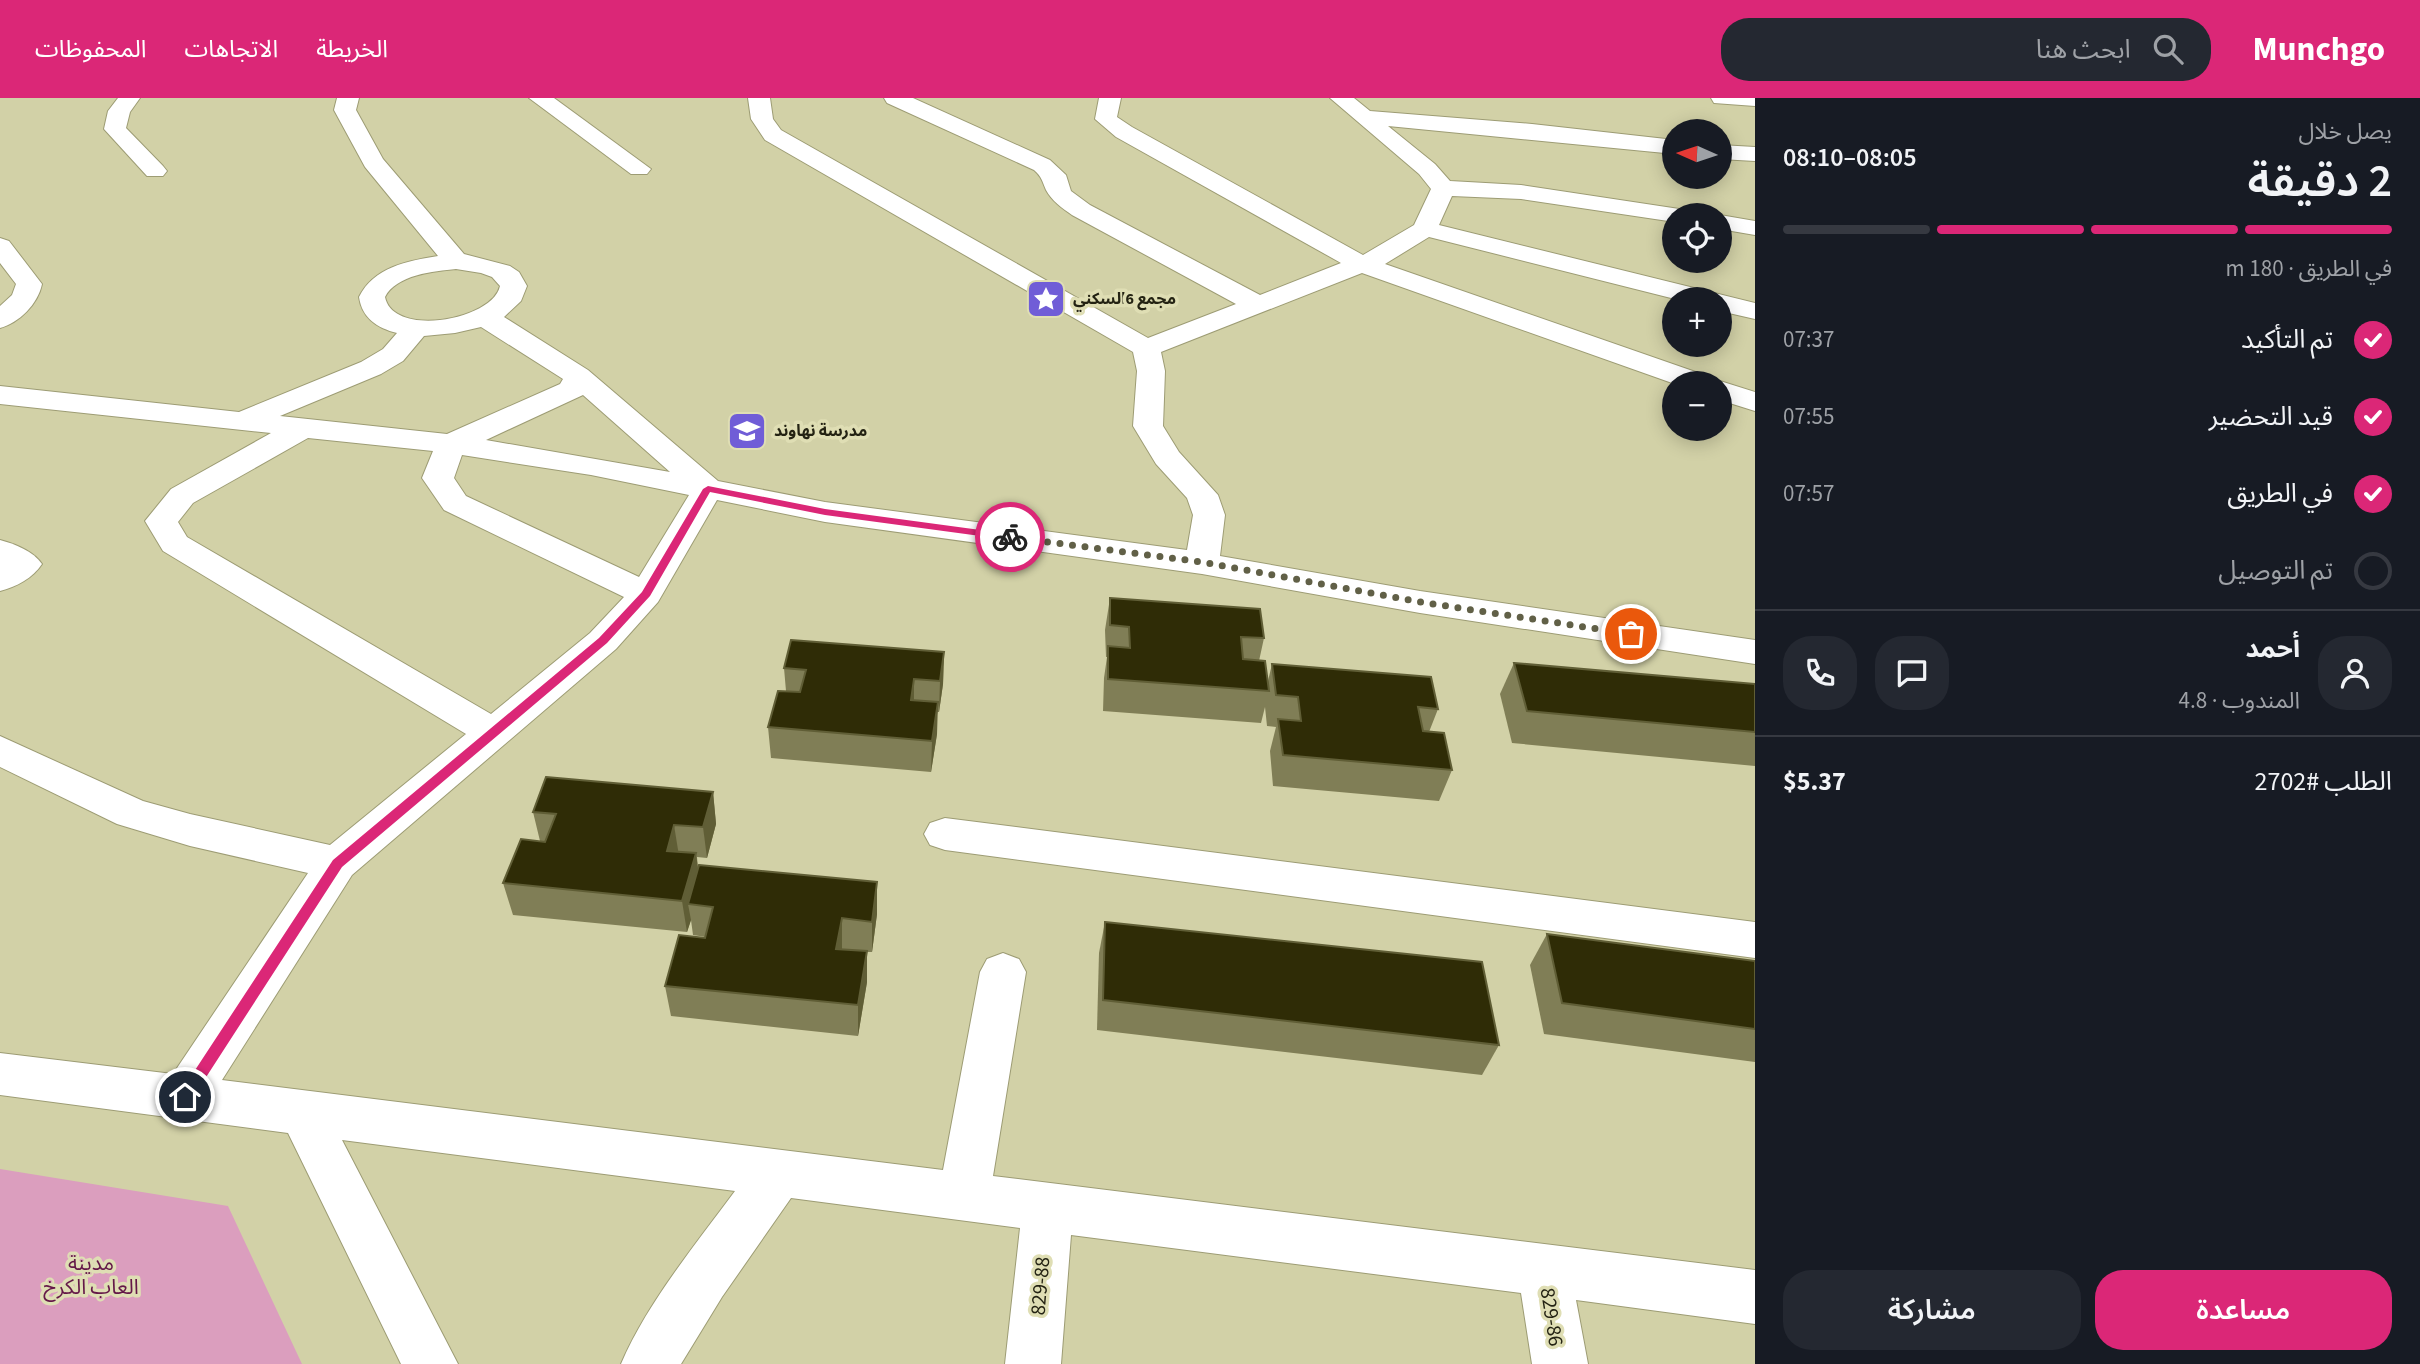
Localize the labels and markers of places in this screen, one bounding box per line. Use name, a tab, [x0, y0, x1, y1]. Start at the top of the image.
place icon: مجمع 6السكني	[1025, 278, 1067, 320]
place label: مجمع 6السكني	[1073, 288, 1176, 312]
school or university icon: مدرسة نهاوند	[726, 410, 768, 452]
place label: مدرسة نهاوند	[774, 420, 867, 442]
pin	[1601, 604, 1661, 664]
pin	[155, 1067, 215, 1127]

